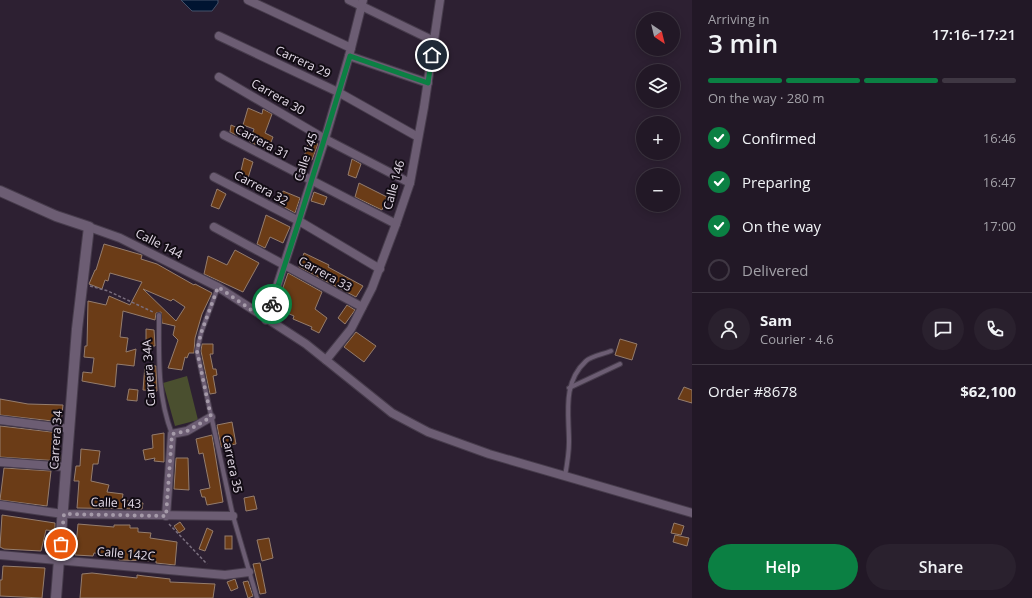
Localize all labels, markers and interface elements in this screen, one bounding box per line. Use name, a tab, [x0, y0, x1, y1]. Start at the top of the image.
text: Arriving in	[708, 10, 770, 28]
north arrow	[636, 12, 680, 56]
map controls	[636, 12, 680, 212]
text: 17:16–17:21	[932, 24, 1016, 44]
text: 3 min	[708, 25, 778, 61]
pin	[415, 38, 449, 72]
street label: Carrera 29	[273, 41, 334, 82]
icon: home	[421, 44, 443, 66]
button: layers	[636, 64, 680, 108]
street label: Carrera 30	[248, 74, 308, 119]
text: On the way · 280 m	[708, 89, 824, 107]
button: +	[636, 116, 680, 160]
street label: Carrera 31	[232, 120, 292, 163]
icon: check	[708, 127, 730, 149]
text: Confirmed	[742, 128, 816, 148]
text: 16:46	[983, 129, 1016, 147]
street label: Calle 145	[290, 130, 321, 184]
street label: Calle 146	[379, 158, 408, 212]
street label: Carrera 32	[231, 166, 291, 209]
button: −	[636, 168, 680, 212]
icon: check	[708, 171, 730, 193]
text: Preparing	[742, 172, 810, 192]
text: 16:47	[983, 173, 1016, 191]
icon: check	[708, 215, 730, 237]
text: On the way	[742, 216, 821, 236]
text: 17:00	[983, 217, 1016, 235]
street label: Calle 144	[133, 224, 186, 263]
street label: Carrera 33	[295, 252, 355, 295]
text: Delivered	[742, 260, 809, 280]
courier	[252, 284, 292, 324]
icon: bike	[261, 293, 283, 315]
button: person	[708, 308, 750, 350]
button: chat	[922, 308, 964, 350]
button: phone	[974, 308, 1016, 350]
text: Sam	[760, 310, 792, 330]
text: Courier · 4.6	[760, 330, 834, 348]
street label: Carrera 34A	[138, 339, 159, 407]
text: Order #8678	[708, 381, 797, 401]
text: $62,100	[960, 381, 1016, 401]
street label: Carrera 34	[45, 410, 66, 470]
street label: Carrera 35	[218, 433, 247, 495]
street label: Calle 143	[90, 493, 142, 512]
pin	[44, 527, 78, 561]
icon: bag	[50, 533, 72, 555]
street label: Calle 142C	[96, 542, 156, 565]
button: Help	[708, 544, 858, 590]
button: Share	[866, 544, 1016, 590]

